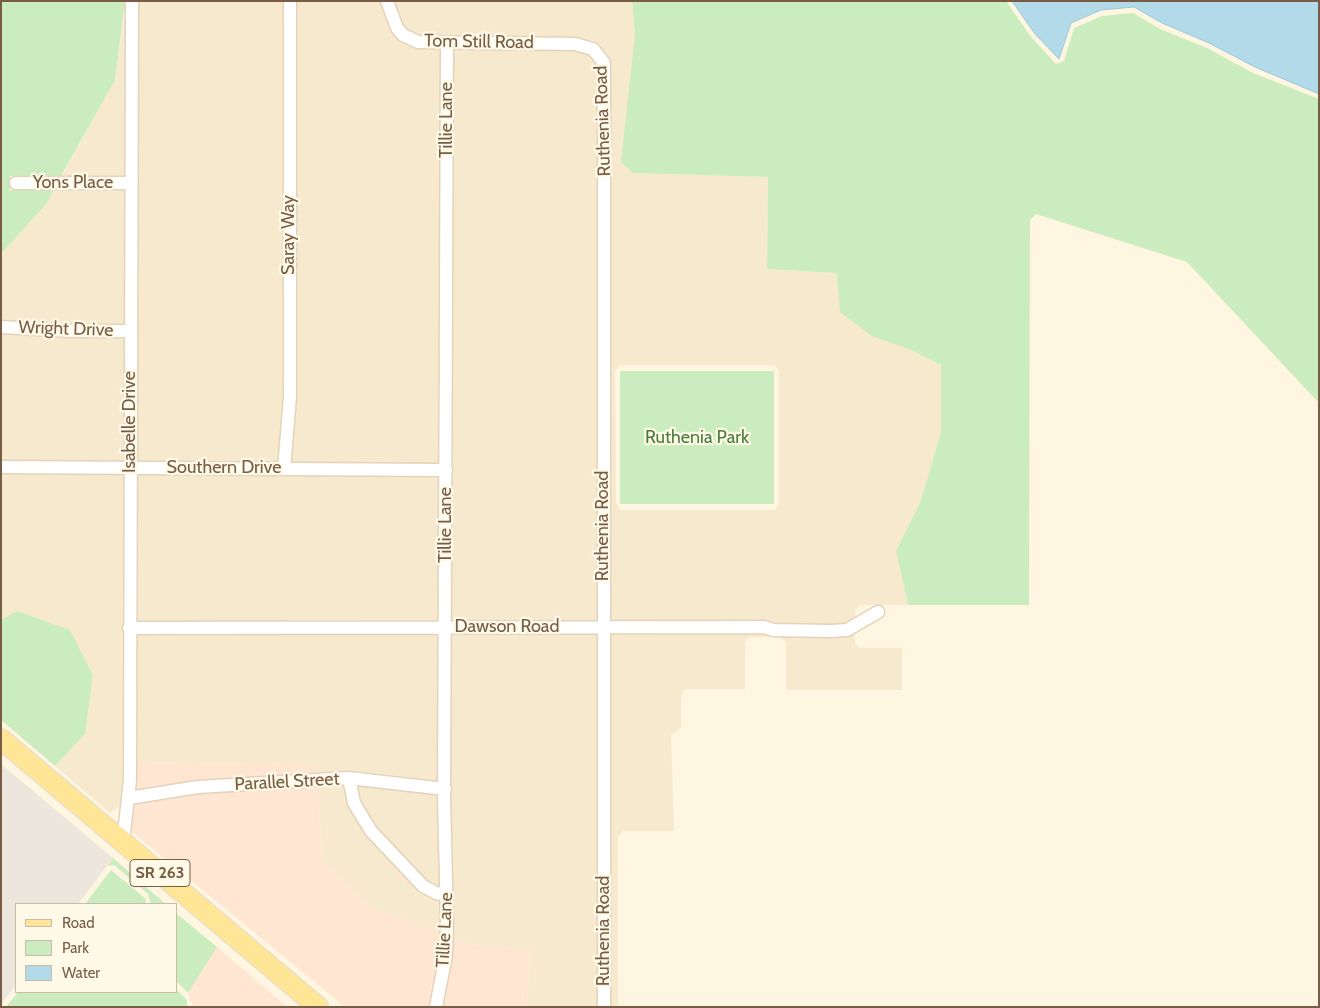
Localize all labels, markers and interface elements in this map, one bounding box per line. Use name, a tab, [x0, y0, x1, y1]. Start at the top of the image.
street label: Tom Still Road	[424, 30, 534, 54]
street label: Ruthenia Road	[590, 65, 616, 177]
street label: Tillie Lane	[436, 82, 458, 158]
street label: Yons Place	[33, 172, 113, 194]
street label: Saray Way	[278, 195, 300, 275]
street label: Wright Drive	[18, 317, 114, 341]
street label: Isabelle Drive	[119, 371, 141, 473]
park label: Ruthenia Park	[645, 427, 749, 449]
street label: Southern Drive	[166, 457, 282, 479]
street label: Ruthenia Road	[592, 471, 614, 581]
street label: Tillie Lane	[435, 487, 457, 563]
street label: Dawson Road	[455, 616, 559, 638]
street label: Parallel Street	[234, 768, 340, 796]
road number: SR 263	[130, 860, 190, 886]
street label: Ruthenia Road	[593, 876, 615, 986]
street label: Tillie Lane	[432, 892, 458, 968]
legend	[15, 903, 178, 993]
text: Road	[62, 914, 95, 932]
text: Park	[62, 939, 89, 957]
text: Water	[62, 964, 100, 982]

